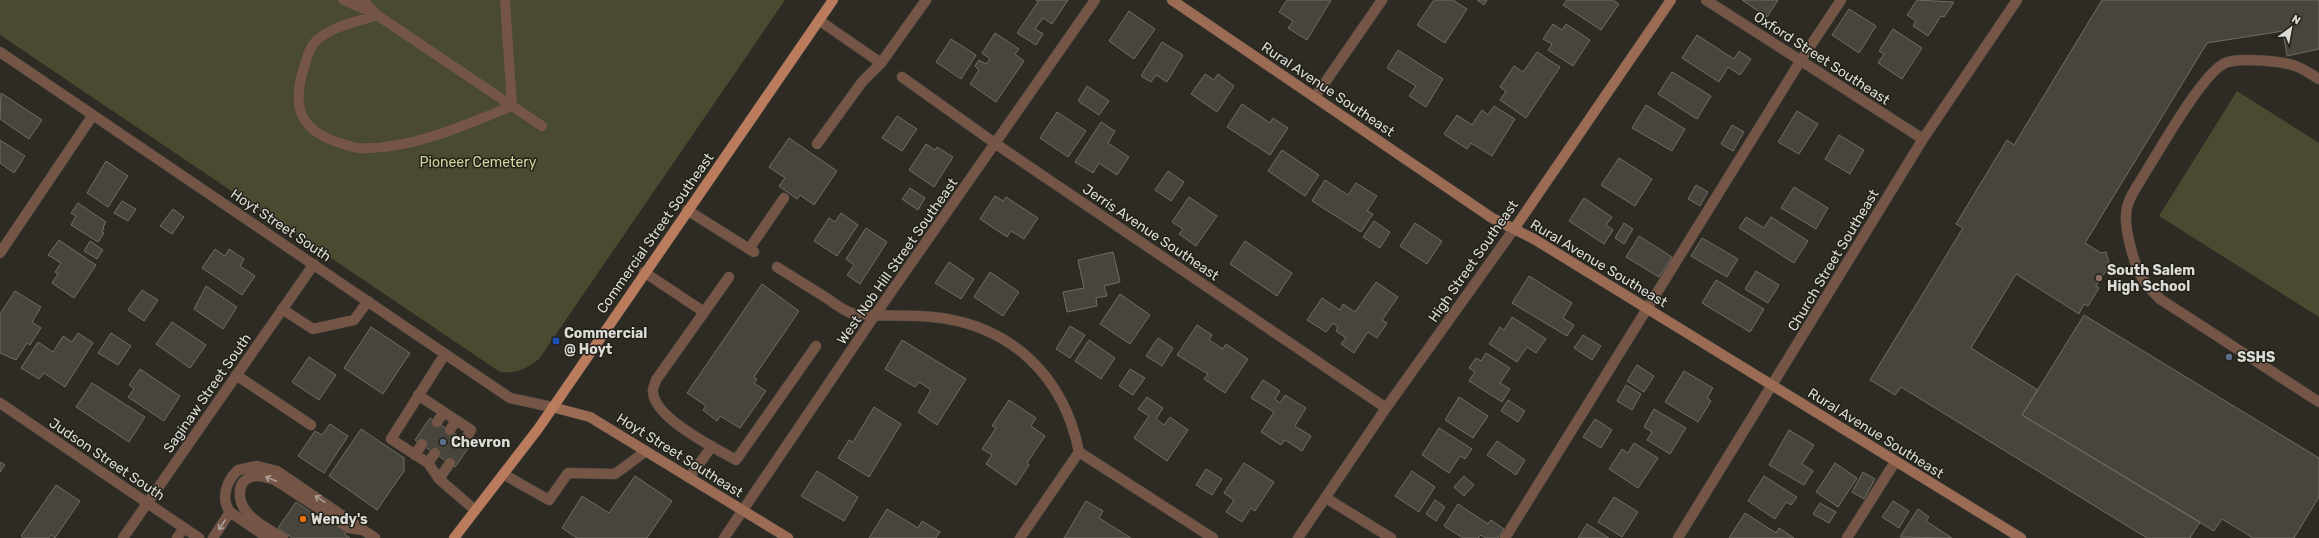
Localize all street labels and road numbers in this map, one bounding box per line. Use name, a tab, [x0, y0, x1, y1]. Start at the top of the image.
street label: Oxford Street Southeast	[1751, 8, 1893, 109]
street label: Rural Avenue Southeast	[1258, 39, 1398, 141]
street label: Commercial Street Southeast	[593, 149, 718, 317]
street label: West Nob Hill Street Southeast	[833, 174, 962, 348]
street label: Jerris Avenue Southeast	[1079, 180, 1223, 285]
street label: Hoyt Street South	[227, 186, 334, 265]
street label: Church Street Southeast	[1784, 186, 1883, 334]
street label: High Street Southeast	[1425, 197, 1522, 326]
street label: Rural Avenue Southeast	[1527, 216, 1671, 311]
street label: Saginaw Street South	[160, 330, 255, 456]
street label: Rural Avenue Southeast	[1805, 385, 1947, 482]
street label: Hoyt Street Southeast	[613, 410, 746, 501]
street label: Judson Street South	[46, 414, 168, 504]

